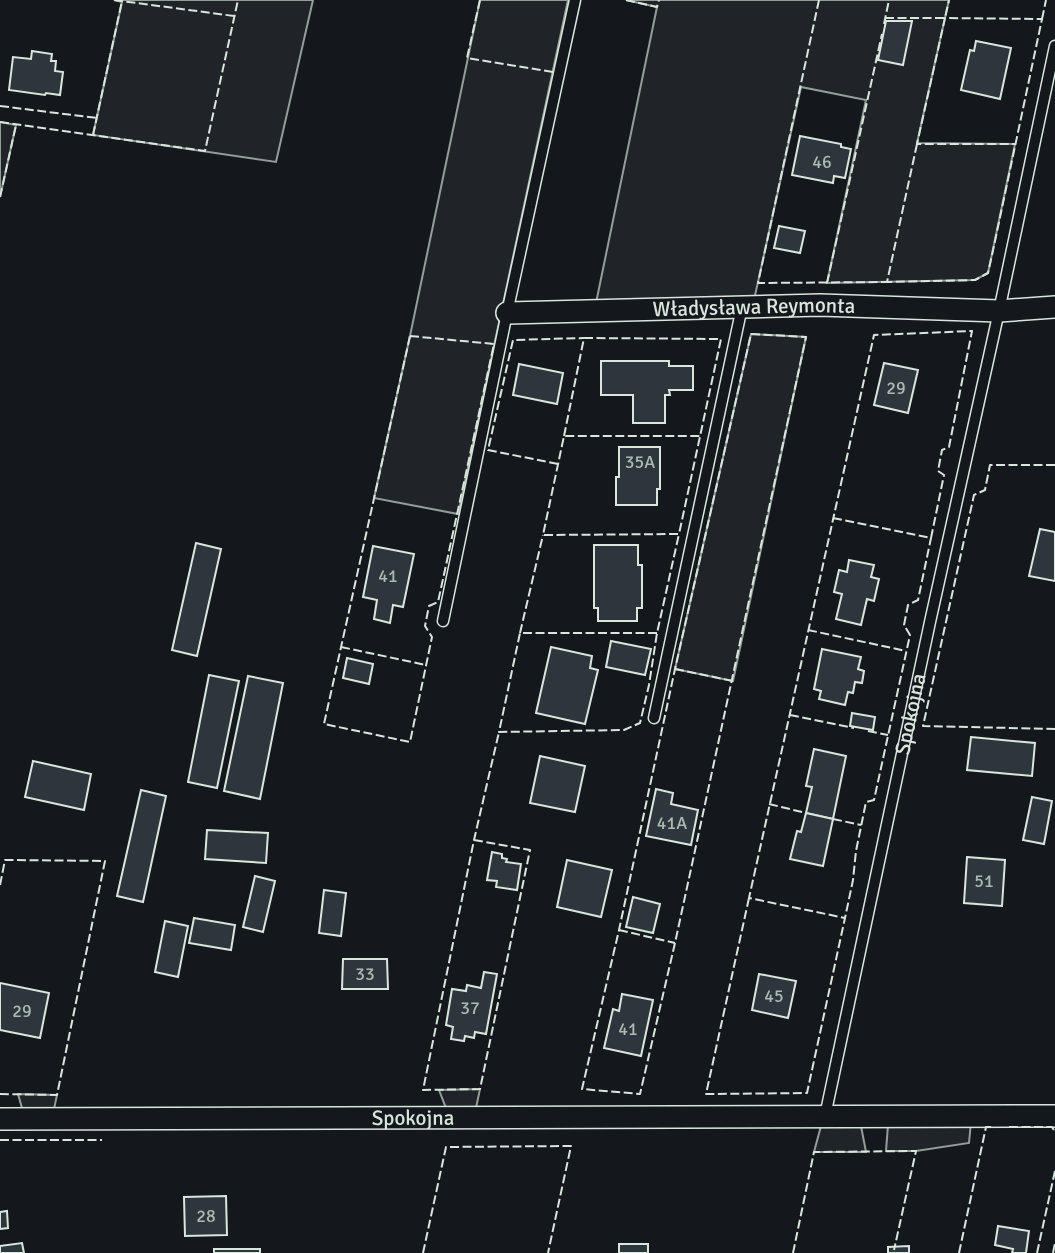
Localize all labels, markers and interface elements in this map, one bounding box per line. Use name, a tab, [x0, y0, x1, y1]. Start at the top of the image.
house number: 46	[812, 151, 832, 173]
street label: Władysława Reymonta	[652, 292, 856, 322]
house number: 29	[886, 377, 906, 399]
house number: 35A	[625, 451, 655, 473]
house number: 41	[378, 565, 398, 587]
street label: Spokojna	[889, 671, 932, 757]
house number: 41A	[657, 812, 687, 834]
house number: 51	[974, 870, 994, 892]
house number: 33	[355, 963, 375, 985]
house number: 45	[764, 985, 784, 1007]
house number: 37	[460, 997, 480, 1019]
house number: 29	[12, 1000, 32, 1022]
house number: 41	[618, 1018, 638, 1040]
street label: Spokojna	[372, 1105, 454, 1131]
house number: 28	[196, 1205, 216, 1227]

